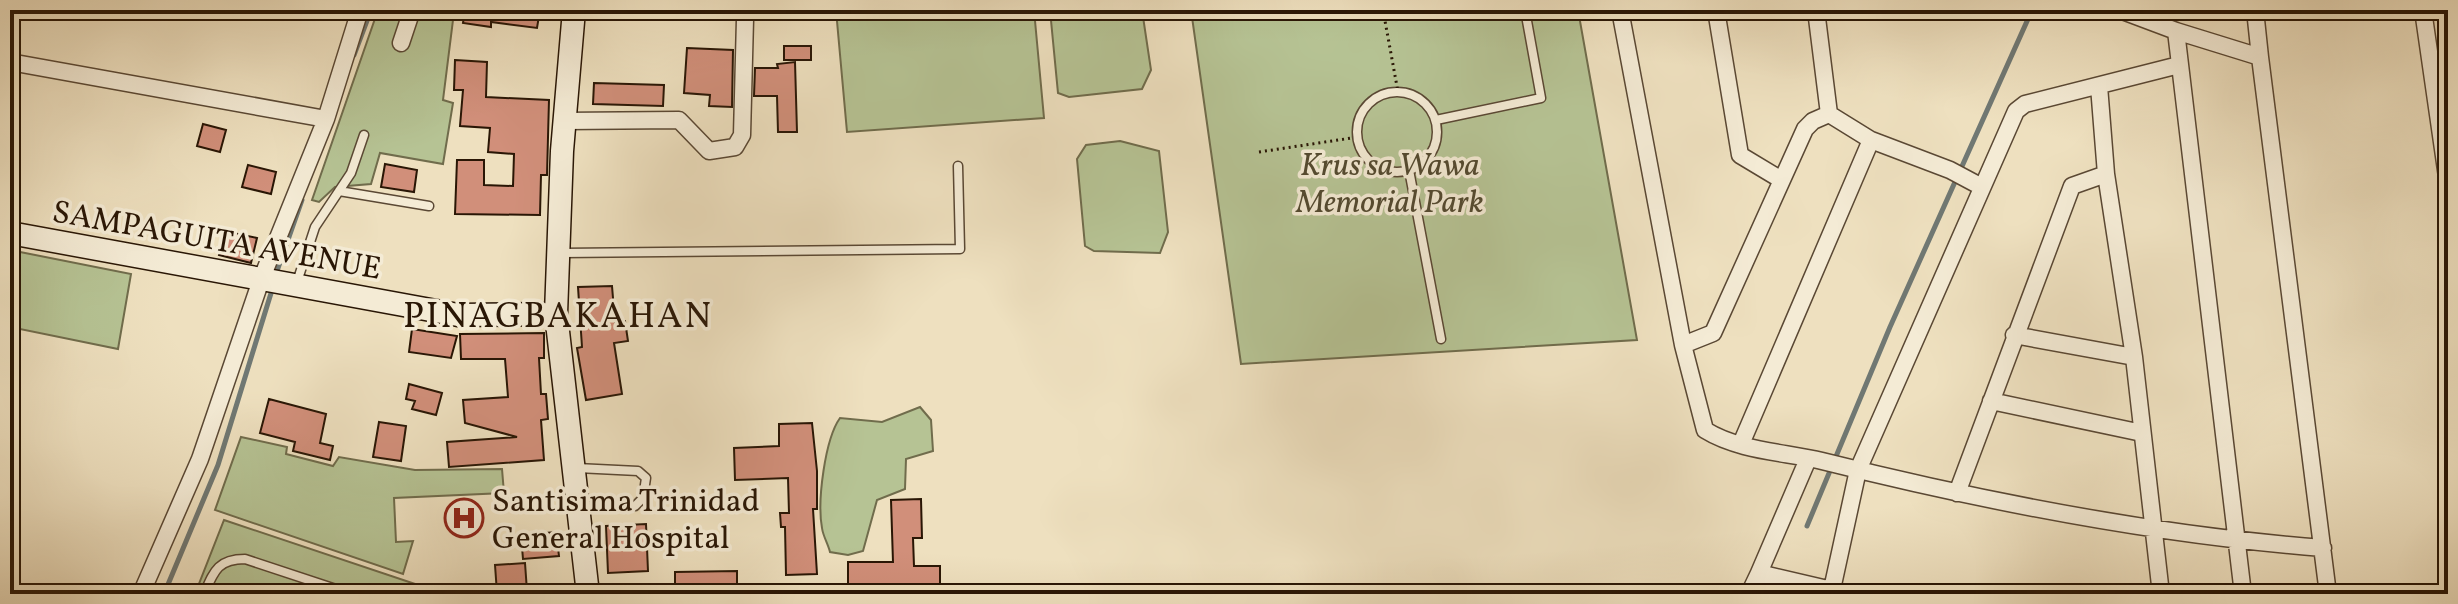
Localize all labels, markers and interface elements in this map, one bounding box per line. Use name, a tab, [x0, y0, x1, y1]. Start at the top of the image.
park label: Krus sa Wawa Memorial Park	[1295, 145, 1484, 226]
street label: SAMPAGUITA AVENUE	[49, 191, 384, 293]
district label: PINAGBAKAHAN	[403, 293, 713, 343]
place label: Santisima Trinidad General Hospital	[492, 481, 760, 562]
hospital icon: Santisima Trinidad General Hospital	[443, 497, 485, 539]

